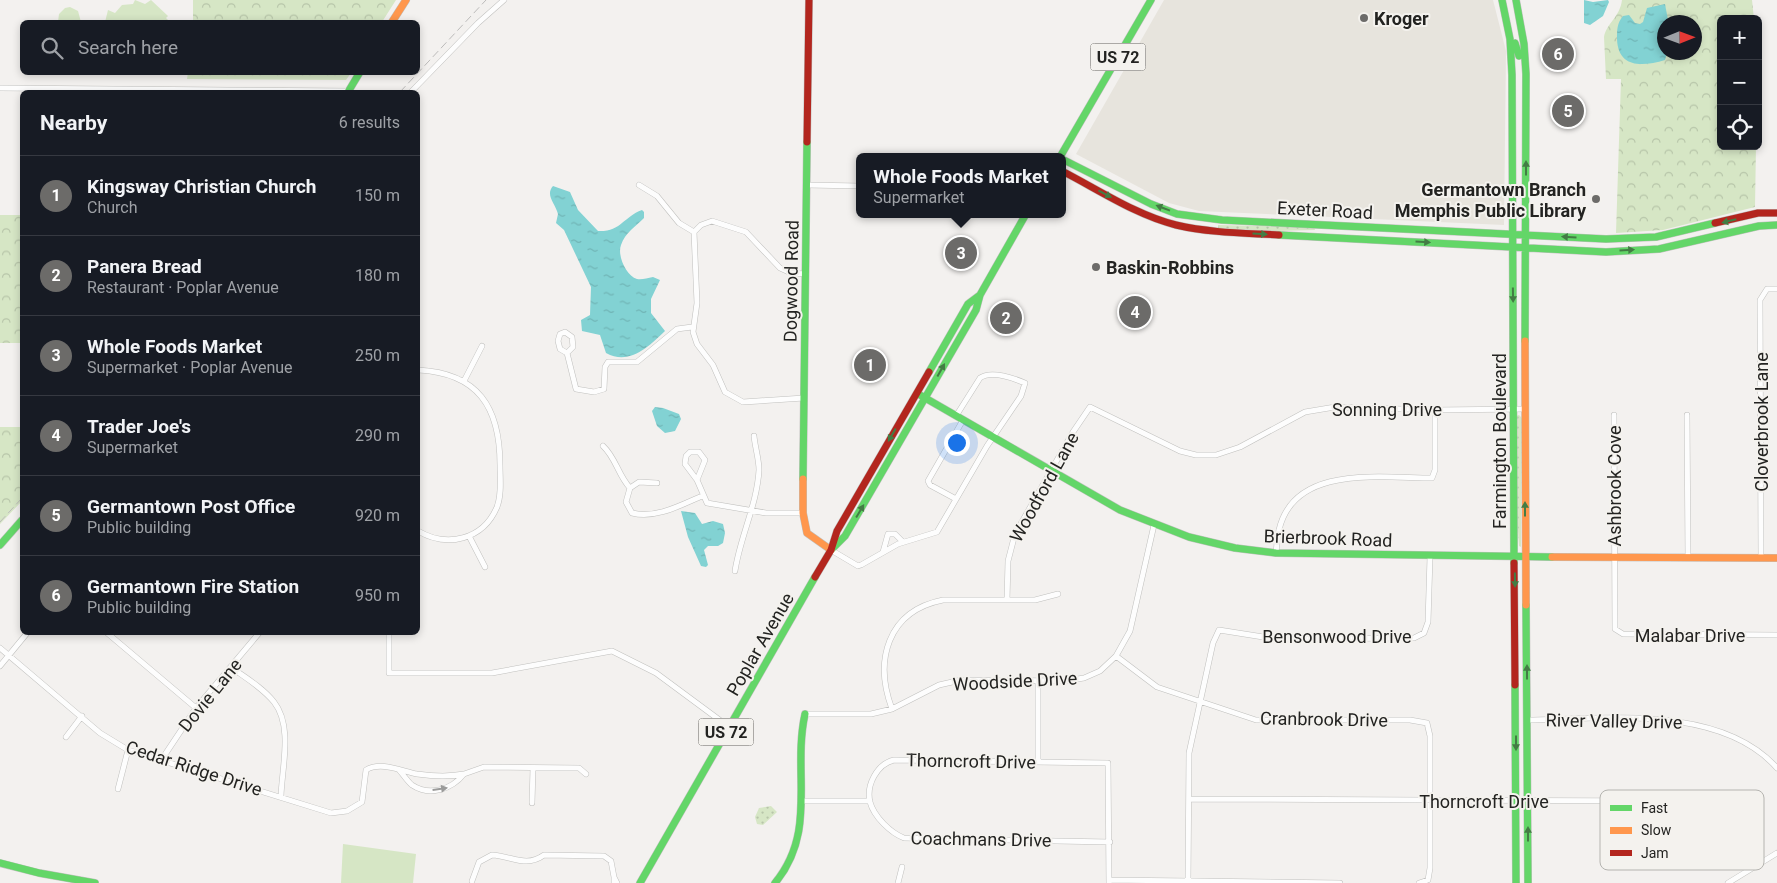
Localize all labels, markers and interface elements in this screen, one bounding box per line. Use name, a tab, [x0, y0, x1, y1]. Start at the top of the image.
place label: Kroger	[1374, 8, 1429, 29]
marker: Kroger	[1358, 12, 1370, 24]
north arrow	[1657, 15, 1702, 60]
map controls	[1717, 15, 1762, 150]
button: +	[1717, 15, 1762, 60]
search box	[20, 20, 420, 75]
icon: search	[38, 34, 66, 62]
pin: 6	[1542, 35, 1574, 73]
text: Search here	[78, 36, 178, 59]
road number: US 72	[1090, 44, 1146, 70]
button: −	[1717, 60, 1762, 105]
pin: 5	[1552, 92, 1584, 130]
button: locate	[1717, 105, 1762, 150]
text: Nearby	[40, 111, 107, 135]
text: 6 results	[339, 113, 400, 132]
popup	[856, 153, 1066, 218]
one-way arrow	[1522, 160, 1530, 176]
text: Whole Foods Market	[873, 165, 1049, 188]
text: Kingsway Christian Church	[87, 175, 317, 198]
place label: Germantown Branch Memphis Public Library	[1395, 179, 1587, 221]
text: 1	[51, 186, 61, 205]
text: 150 m	[355, 186, 400, 205]
text: Supermarket	[873, 188, 964, 207]
one-way arrow	[1098, 190, 1113, 198]
marker: Germantown Branch Memphis Public Library	[1590, 193, 1602, 205]
street label: Exeter Road	[1277, 197, 1373, 223]
text: Church	[87, 198, 138, 217]
one-way arrow	[1156, 204, 1170, 212]
one-way arrow	[1722, 217, 1737, 225]
street label: Dogwood Road	[779, 220, 803, 342]
one-way arrow	[1253, 231, 1269, 239]
one-way arrow	[1560, 232, 1576, 240]
pin: 3	[945, 234, 977, 272]
one-way arrow	[1415, 239, 1431, 247]
one-way arrow	[1619, 246, 1635, 254]
text: Panera Bread	[87, 255, 202, 278]
place label: Baskin-Robbins	[1106, 257, 1234, 278]
marker: Baskin-Robbins	[1090, 261, 1102, 273]
text: 2	[51, 266, 61, 285]
text: 180 m	[355, 266, 400, 285]
text: Restaurant · Poplar Avenue	[87, 278, 279, 297]
one-way arrow	[1509, 288, 1517, 304]
pin: 4	[1119, 293, 1151, 331]
pin: 2	[990, 299, 1022, 337]
text: Whole Foods Market	[87, 335, 262, 358]
text: 3	[51, 346, 61, 365]
text: 250 m	[355, 346, 400, 365]
pin: 1	[854, 346, 886, 384]
street label: Cloverbrook Lane	[1751, 352, 1772, 492]
street label: Farmington Boulevard	[1489, 353, 1510, 529]
text: Supermarket · Poplar Avenue	[87, 358, 293, 377]
one-way arrow	[937, 364, 946, 377]
street label: Sonning Drive	[1332, 399, 1442, 420]
text: Trader Joe's	[87, 415, 191, 438]
street label: Ashbrook Cove	[1604, 425, 1625, 547]
text: 4	[51, 426, 61, 445]
text: 290 m	[355, 426, 400, 445]
one-way arrow	[888, 428, 897, 441]
street label: Woodford Lane	[1005, 428, 1083, 546]
your location	[944, 430, 970, 456]
text: Supermarket	[87, 438, 178, 457]
text: Germantown Post Office	[87, 495, 295, 518]
one-way arrow	[1521, 501, 1529, 517]
one-way arrow	[855, 504, 864, 517]
text: 5	[51, 506, 61, 525]
text: 920 m	[355, 506, 400, 525]
text: Public building	[87, 518, 191, 537]
street label: Brierbrook Road	[1263, 525, 1393, 551]
one-way arrow	[1511, 573, 1519, 589]
text: Germantown Fire Station	[87, 575, 299, 598]
text: 6	[51, 586, 61, 605]
text: 950 m	[355, 586, 400, 605]
street label: Poplar Avenue	[722, 589, 798, 699]
text: Public building	[87, 598, 191, 617]
street label: Malabar Drive	[1635, 625, 1745, 646]
street label: Bensonwood Drive	[1262, 626, 1412, 647]
street label: Dovie Lane	[174, 654, 246, 736]
one-way arrow	[1523, 664, 1531, 680]
street label: Woodside Drive	[952, 667, 1078, 695]
street label: Cranbrook Drive	[1260, 707, 1388, 731]
street label: River Valley Drive	[1546, 709, 1682, 733]
road number: US 72	[698, 719, 754, 746]
one-way arrow	[1512, 735, 1520, 751]
street label: Cedar Ridge Drive	[123, 736, 265, 800]
street label: Thorncroft Drive	[906, 749, 1036, 773]
one-way arrow	[432, 785, 448, 793]
legend	[1600, 790, 1764, 870]
street label: Thorncroft Drive	[1419, 791, 1549, 812]
text: Fast	[1641, 800, 1668, 816]
text: Slow	[1641, 822, 1672, 838]
one-way arrow	[1524, 826, 1532, 842]
street label: Coachmans Drive	[910, 827, 1052, 851]
text: Jam	[1641, 845, 1669, 861]

